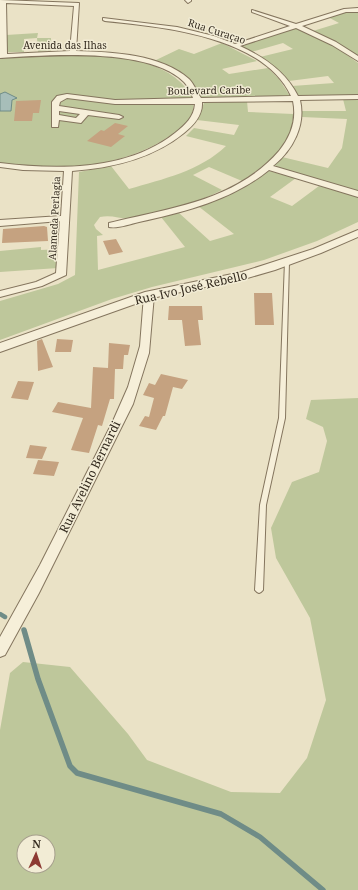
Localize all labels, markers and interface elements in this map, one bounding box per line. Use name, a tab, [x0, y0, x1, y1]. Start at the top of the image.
street label: Rua Curaçao	[186, 15, 248, 47]
street label: Avenida das Ilhas	[23, 38, 107, 52]
street label: Boulevard Caribe	[167, 82, 251, 98]
street label: Alameda Perlagia	[45, 175, 63, 260]
street label: Rua Ivo José Rebello	[133, 266, 249, 309]
street label: Rua Avelino Bernardi	[55, 418, 124, 536]
north arrow	[16, 834, 56, 874]
text: N	[32, 836, 42, 851]

